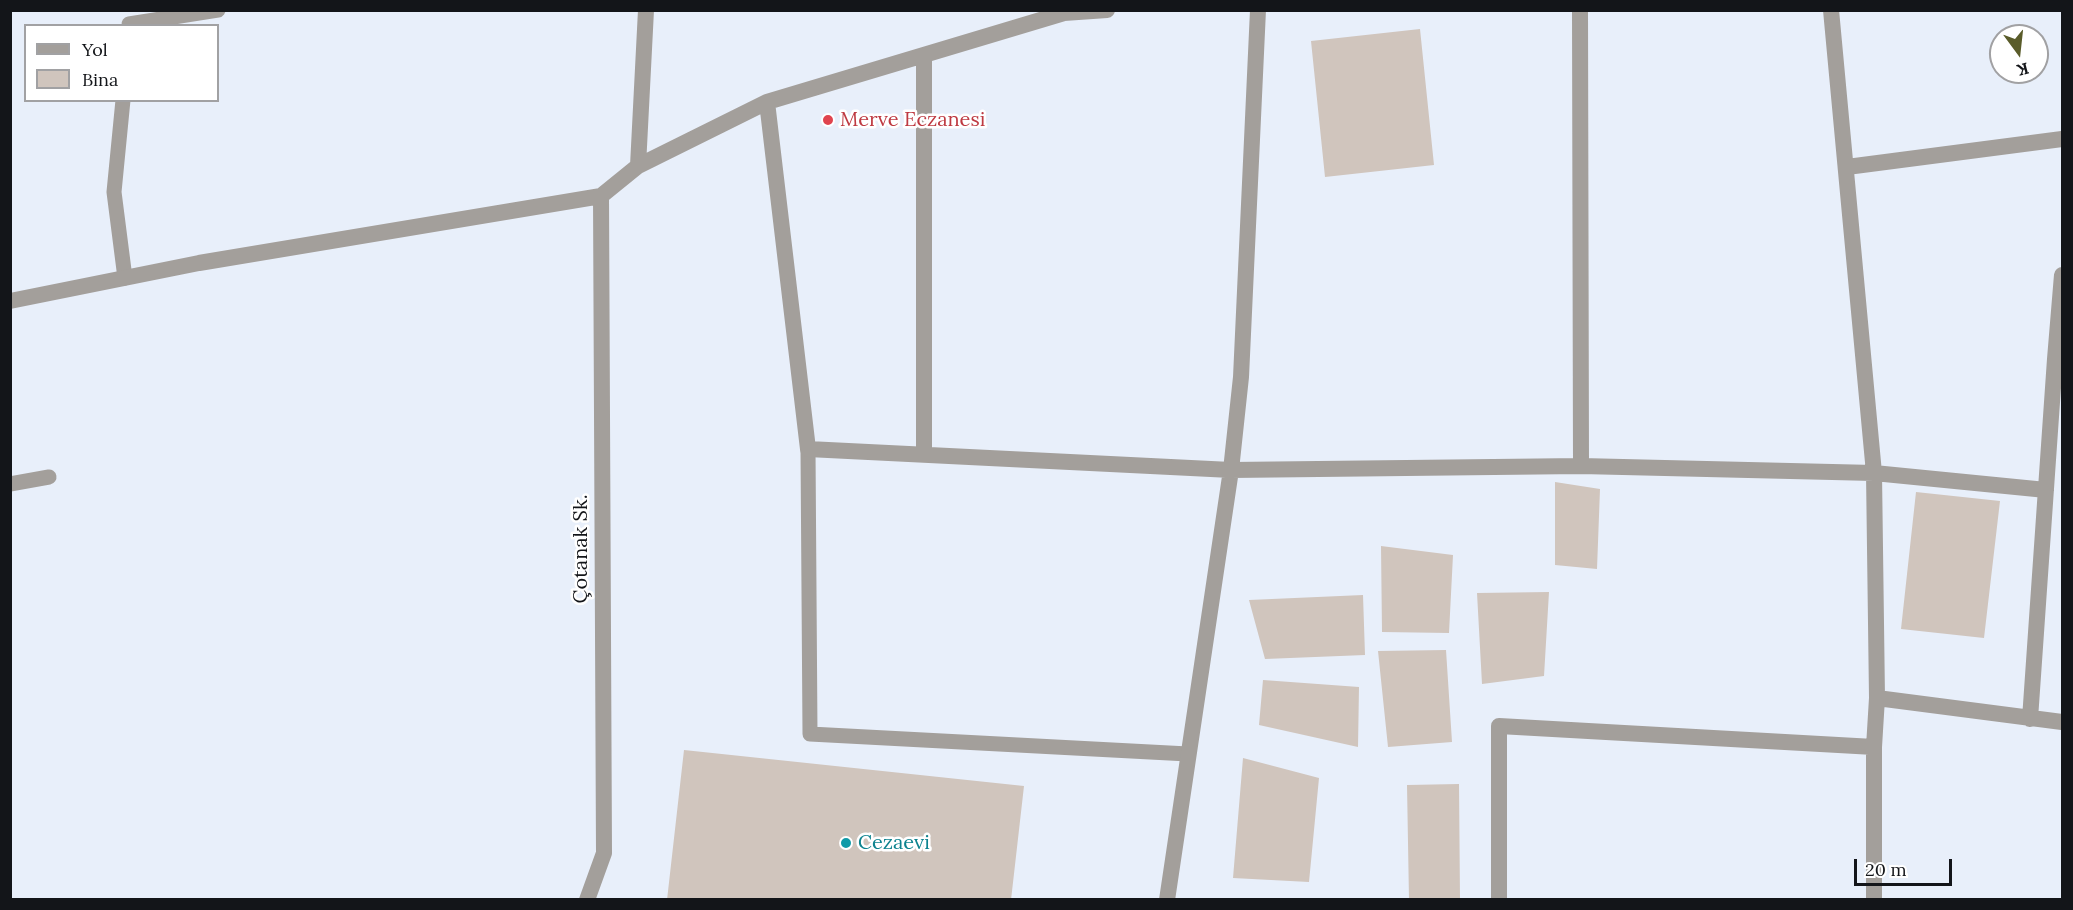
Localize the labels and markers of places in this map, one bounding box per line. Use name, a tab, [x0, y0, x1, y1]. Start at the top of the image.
place label: Merve Eczanesi	[840, 108, 985, 132]
marker: Merve Eczanesi	[821, 113, 835, 127]
place label: Cezaevi	[858, 831, 930, 855]
marker: Cezaevi	[839, 836, 853, 850]

